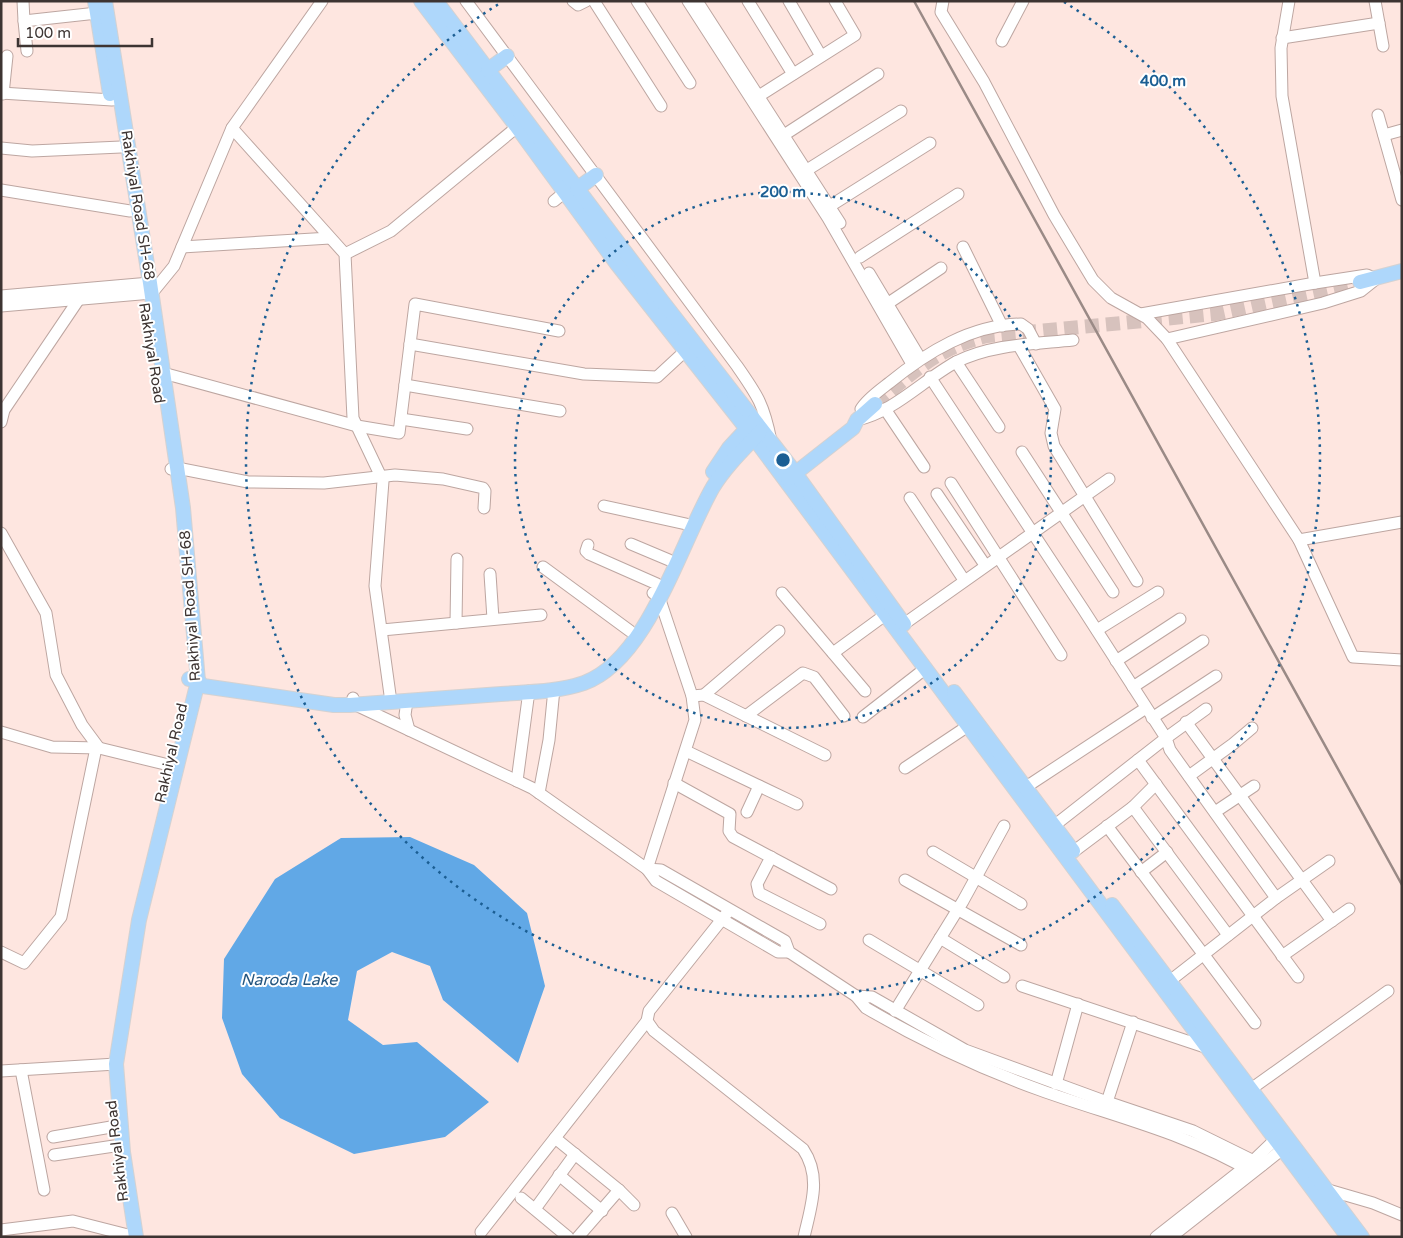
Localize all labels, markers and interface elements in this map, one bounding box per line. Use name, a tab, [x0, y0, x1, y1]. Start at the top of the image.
scale bar	[18, 15, 151, 47]
text: 100 m	[25, 24, 71, 42]
text: 400 m	[1140, 72, 1186, 90]
street label: Rakhiyal Road SH-68	[117, 129, 159, 281]
text: 200 m	[760, 183, 806, 201]
street label: Rakhiyal Road	[135, 301, 169, 405]
centre of rings	[774, 451, 792, 469]
street label: Rakhiyal Road SH-68	[176, 530, 204, 682]
street label: Rakhiyal Road	[151, 701, 191, 805]
water label: Naroda Lake	[241, 970, 338, 990]
street label: Rakhiyal Road	[102, 1099, 132, 1203]

